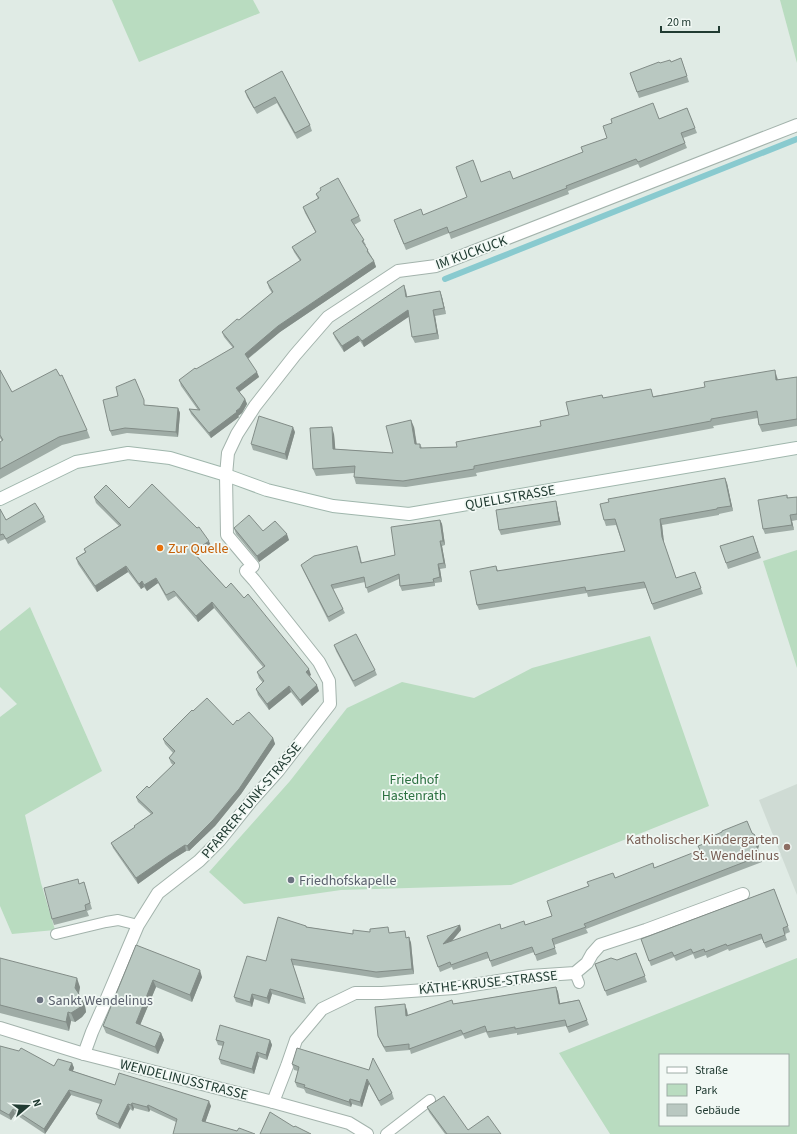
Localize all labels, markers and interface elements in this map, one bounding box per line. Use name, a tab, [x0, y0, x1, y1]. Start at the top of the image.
scale bar	[661, 8, 719, 34]
text: 20 m	[667, 14, 691, 31]
street label: IM KUCKUCK	[433, 230, 511, 275]
street label: QUELLSTRASSE	[463, 480, 557, 516]
place label: Zur Quelle	[168, 539, 228, 559]
marker: Zur Quelle	[155, 543, 165, 553]
street label: PFARRER-FUNK-STRASSE	[197, 738, 306, 863]
park label: Friedhof Hastenrath	[382, 770, 446, 806]
place label: Katholischer Kindergarten St. Wendelinus	[626, 830, 779, 866]
marker: Katholischer Kindergarten St. Wendelinus	[782, 842, 792, 852]
place label: Friedhofskapelle	[299, 871, 396, 891]
marker: Friedhofskapelle	[286, 875, 296, 885]
street label: KÄTHE-KRUSE-STRASSE	[418, 966, 559, 1000]
place label: Sankt Wendelinus	[48, 991, 153, 1011]
marker: Sankt Wendelinus	[35, 995, 45, 1005]
street label: WENDELINUSSTRASSE	[118, 1054, 250, 1106]
legend	[659, 1054, 789, 1126]
text: Straße	[695, 1062, 728, 1079]
text: Park	[695, 1082, 717, 1099]
north arrow	[8, 1086, 48, 1126]
text: N	[29, 1097, 45, 1109]
text: Gebäude	[695, 1102, 740, 1119]

